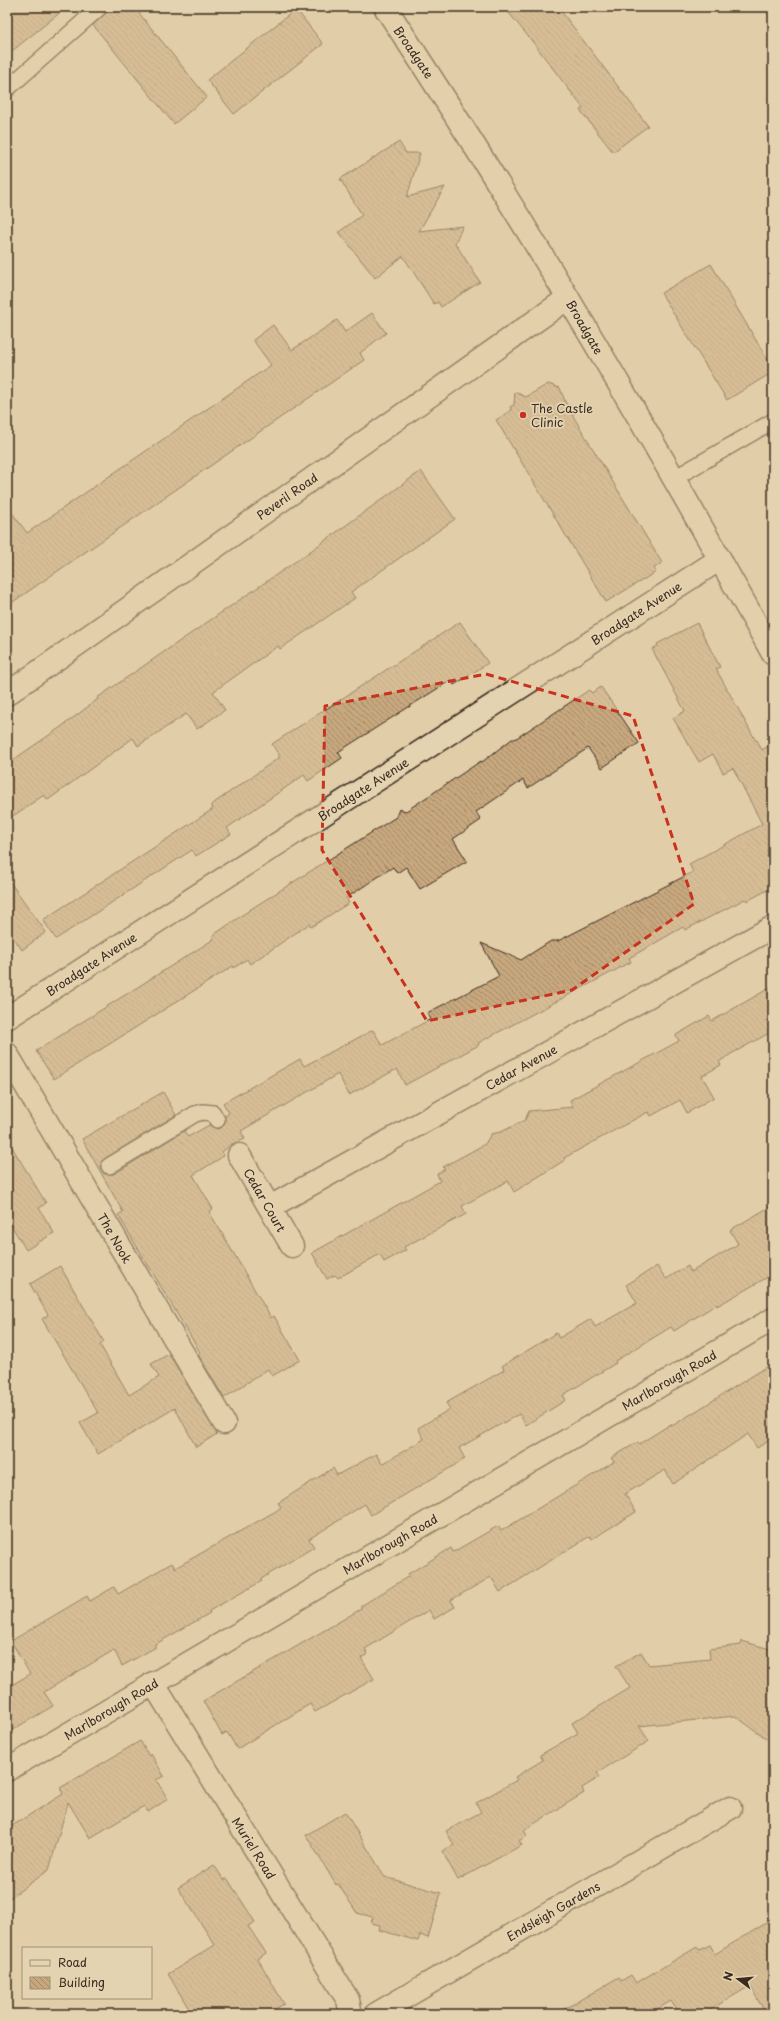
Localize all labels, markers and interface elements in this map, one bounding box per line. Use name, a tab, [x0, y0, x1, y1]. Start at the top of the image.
street label: Broadgate	[390, 22, 438, 82]
street label: Broadgate	[562, 296, 608, 358]
place label: The Castle Clinic	[531, 399, 593, 431]
marker: The Castle Clinic	[518, 410, 528, 420]
street label: Peveril Road	[253, 468, 321, 524]
street label: Broadgate Avenue	[587, 577, 685, 649]
street label: Broadgate Avenue	[314, 753, 412, 825]
street label: Broadgate Avenue	[42, 928, 140, 1000]
street label: Cedar Avenue	[482, 1040, 561, 1094]
street label: Cedar Court	[239, 1165, 291, 1235]
street label: The Nook	[93, 1210, 137, 1266]
street label: Marlborough Road	[618, 1345, 720, 1415]
street label: Marlborough Road	[339, 1509, 441, 1579]
street label: Marlborough Road	[61, 1674, 161, 1744]
street label: Muriel Road	[228, 1813, 280, 1883]
street label: Endsleigh Gardens	[503, 1877, 604, 1945]
legend	[22, 1947, 152, 1999]
text: Road	[58, 1953, 87, 1971]
north arrow	[718, 1959, 758, 1999]
text: N	[719, 1969, 737, 1983]
text: Building	[58, 1973, 105, 1991]

